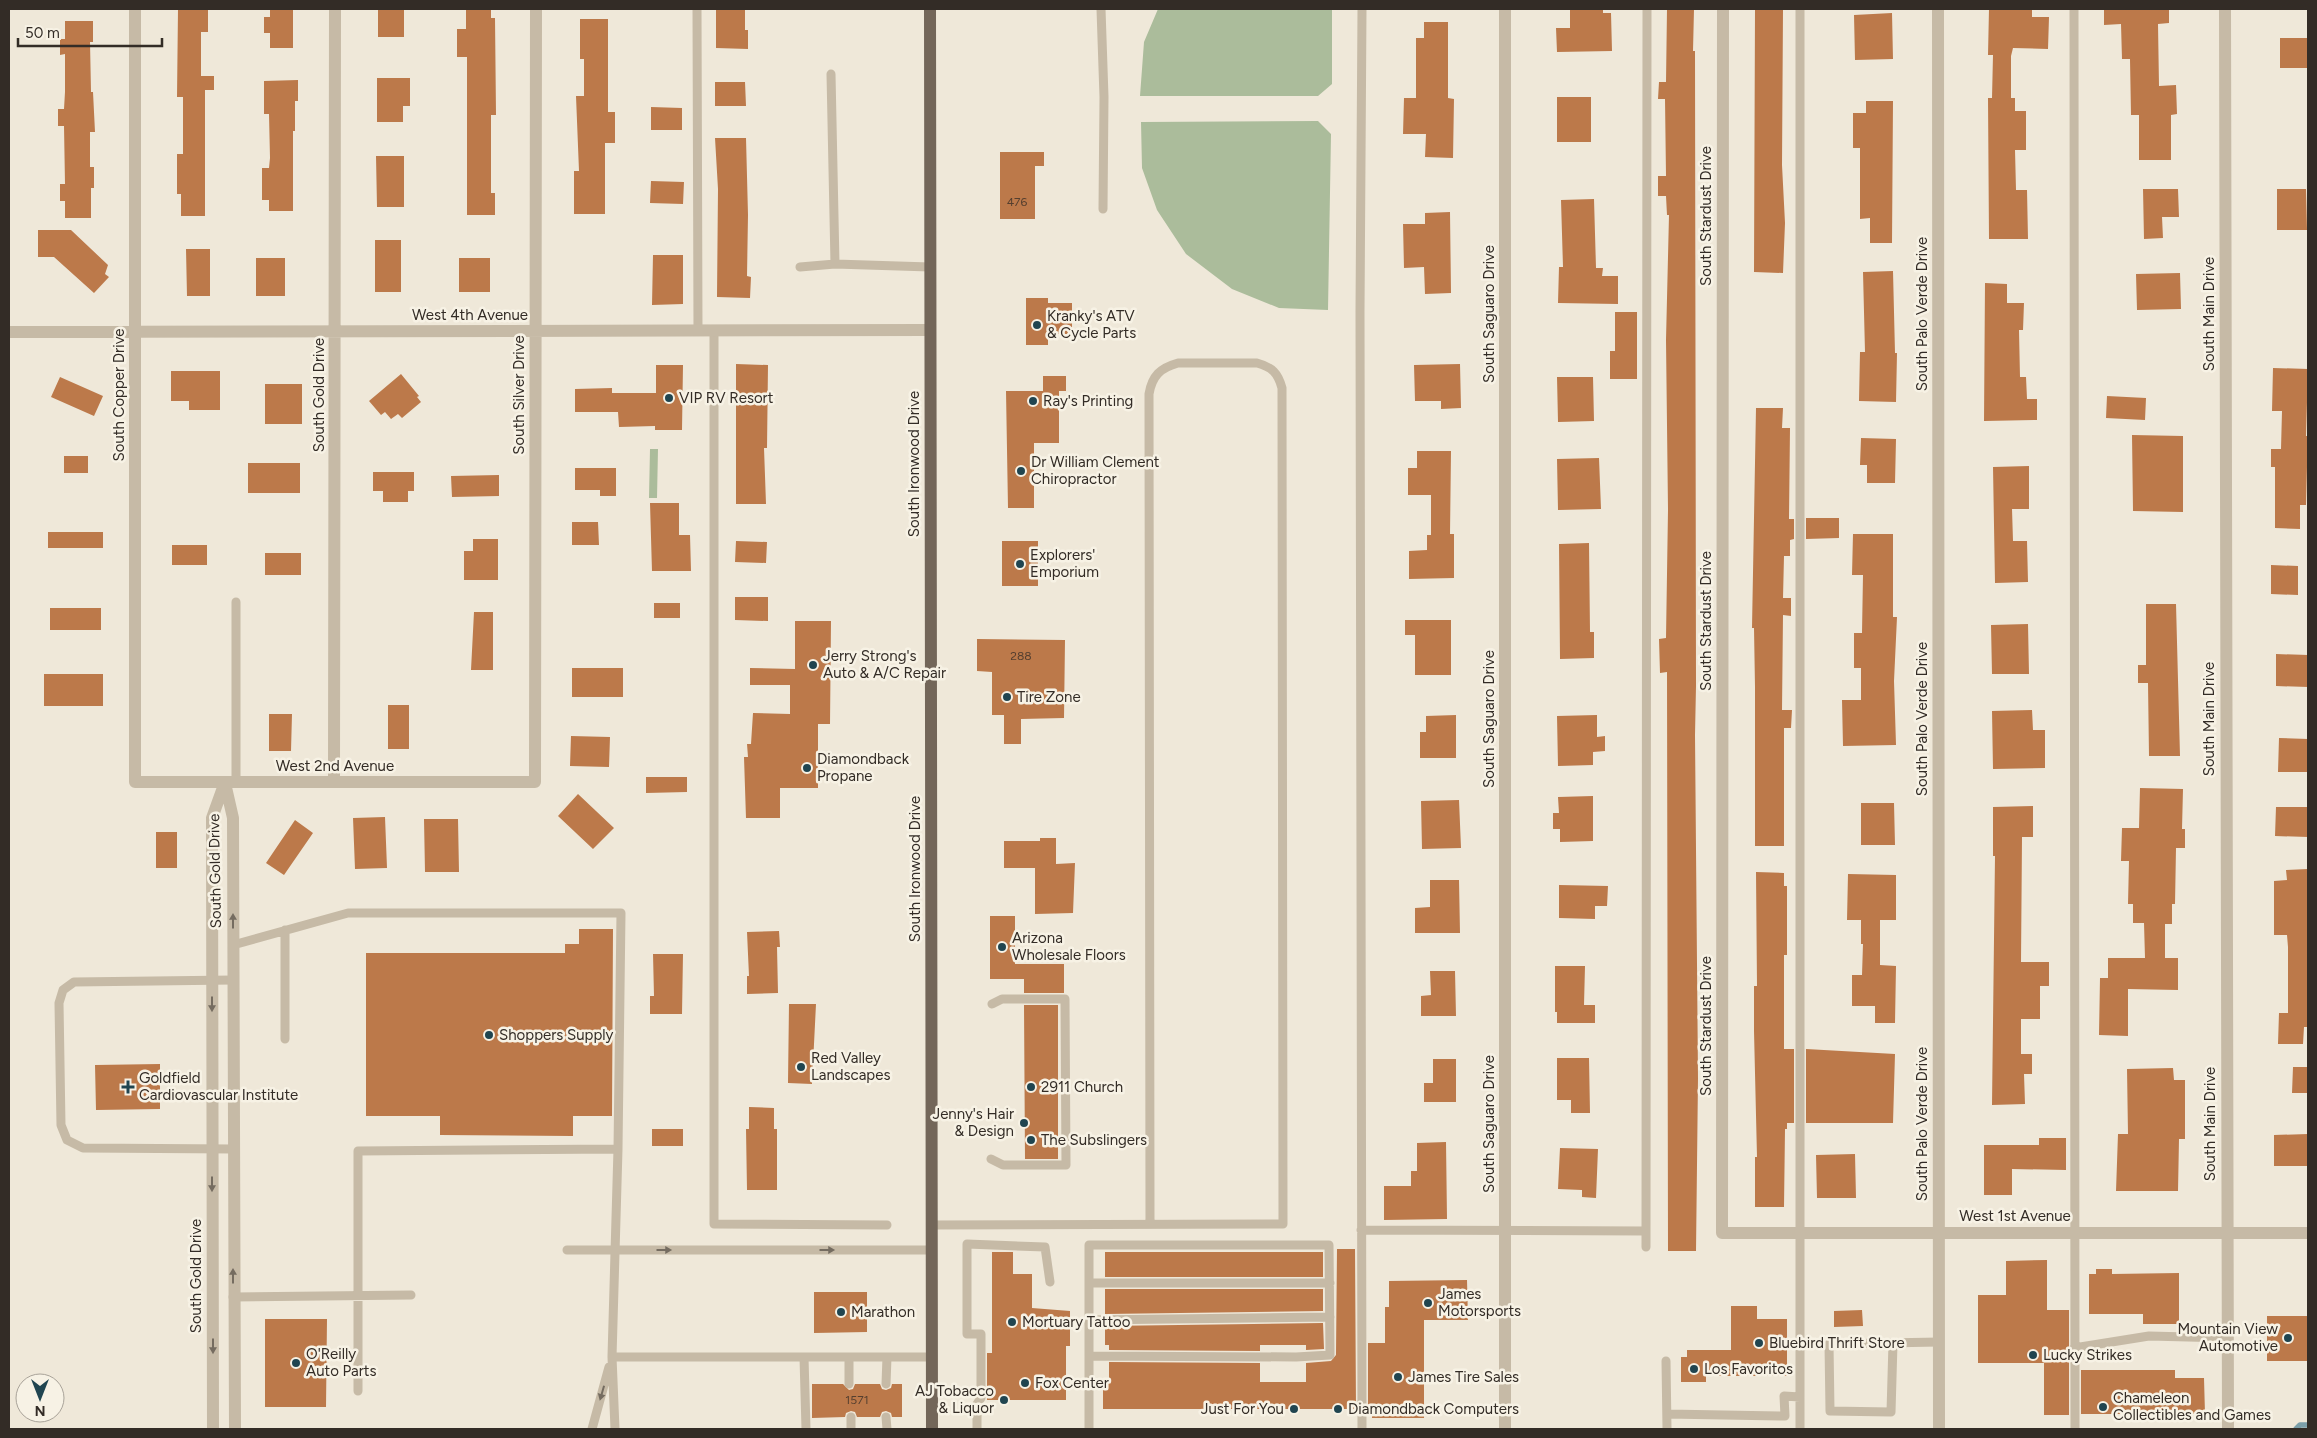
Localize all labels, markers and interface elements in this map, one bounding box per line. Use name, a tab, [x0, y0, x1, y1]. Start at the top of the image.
scale bar	[18, 15, 161, 47]
text: 50 m	[25, 24, 60, 42]
street label: South Stardust Drive	[1697, 146, 1715, 286]
house number: 476	[1007, 195, 1028, 209]
street label: South Palo Verde Drive	[1913, 237, 1931, 391]
street label: South Saguaro Drive	[1480, 245, 1498, 383]
street label: South Main Drive	[2200, 257, 2218, 371]
street label: West 4th Avenue	[412, 306, 528, 324]
place label: Kranky's ATV & Cycle Parts	[1047, 307, 1136, 342]
marker: Kranky's ATV & Cycle Parts	[1031, 319, 1043, 331]
street label: South Copper Drive	[110, 329, 128, 461]
street label: South Silver Drive	[510, 335, 528, 455]
street label: South Gold Drive	[310, 338, 328, 452]
place label: VIP RV Resort	[679, 389, 774, 407]
street label: South Ironwood Drive	[905, 391, 923, 537]
marker: VIP RV Resort	[663, 392, 675, 404]
place label: Ray's Printing	[1043, 392, 1133, 410]
marker: Ray's Printing	[1027, 395, 1039, 407]
place label: Dr William Clement Chiropractor	[1031, 453, 1160, 488]
marker: Dr William Clement Chiropractor	[1015, 465, 1027, 477]
place label: Explorers' Emporium	[1030, 546, 1099, 581]
street label: South Stardust Drive	[1697, 551, 1715, 691]
marker: Explorers' Emporium	[1014, 558, 1026, 570]
street label: South Palo Verde Drive	[1913, 642, 1931, 796]
place label: Jerry Strong's Auto & A/C Repair	[823, 647, 946, 682]
house number: 288	[1010, 649, 1032, 663]
street label: South Saguaro Drive	[1480, 650, 1498, 788]
marker: Jerry Strong's Auto & A/C Repair	[807, 659, 819, 671]
street label: South Main Drive	[2200, 662, 2218, 776]
place label: Tire Zone	[1017, 688, 1081, 706]
marker: Tire Zone	[1001, 691, 1013, 703]
place label: Diamondback Propane	[817, 750, 910, 785]
street label: West 2nd Avenue	[276, 757, 394, 775]
marker: Diamondback Propane	[801, 762, 813, 774]
street label: South Ironwood Drive	[906, 796, 924, 942]
street label: South Gold Drive	[205, 814, 225, 928]
one-way arrow	[229, 912, 237, 928]
place label: Arizona Wholesale Floors	[1012, 929, 1126, 964]
marker: Arizona Wholesale Floors	[996, 941, 1008, 953]
street label: South Stardust Drive	[1697, 956, 1715, 1096]
one-way arrow	[208, 996, 216, 1012]
place label: Shoppers Supply	[499, 1026, 614, 1044]
marker: Shoppers Supply	[483, 1029, 495, 1041]
street label: South Palo Verde Drive	[1913, 1047, 1931, 1201]
place label: Red Valley Landscapes	[811, 1049, 890, 1084]
street label: South Saguaro Drive	[1480, 1055, 1498, 1193]
marker: Red Valley Landscapes	[795, 1061, 807, 1073]
street label: South Main Drive	[2201, 1067, 2219, 1181]
place label: Goldfield Cardiovascular Institute	[139, 1069, 298, 1104]
place label: 2911 Church	[1041, 1078, 1123, 1096]
marker: Goldfield Cardiovascular Institute	[121, 1080, 135, 1094]
marker: 2911 Church	[1025, 1081, 1037, 1093]
place label: Jenny's Hair & Design	[932, 1105, 1014, 1140]
marker: Jenny's Hair & Design	[1018, 1117, 1030, 1129]
place label: The Subslingers	[1041, 1131, 1147, 1149]
marker: The Subslingers	[1025, 1134, 1037, 1146]
one-way arrow	[208, 1176, 216, 1192]
street label: West 1st Avenue	[1959, 1207, 2071, 1225]
street label: South Gold Drive	[187, 1219, 205, 1333]
one-way arrow	[656, 1246, 672, 1254]
one-way arrow	[819, 1246, 835, 1254]
one-way arrow	[229, 1267, 237, 1283]
place label: James Motorsports	[1438, 1285, 1521, 1320]
marker: James Motorsports	[1422, 1297, 1434, 1309]
place label: Marathon	[851, 1303, 915, 1321]
marker: Marathon	[835, 1306, 847, 1318]
place label: Mortuary Tattoo	[1022, 1313, 1131, 1331]
marker: Mortuary Tattoo	[1006, 1316, 1018, 1328]
place label: Mountain View Automotive	[2177, 1320, 2278, 1355]
marker: Mountain View Automotive	[2282, 1332, 2294, 1344]
place label: Bluebird Thrift Store	[1769, 1334, 1905, 1352]
marker: Bluebird Thrift Store	[1753, 1337, 1765, 1349]
one-way arrow	[209, 1339, 217, 1355]
place label: O'Reilly Auto Parts	[306, 1345, 376, 1380]
place label: Lucky Strikes	[2043, 1346, 2132, 1364]
marker: Lucky Strikes	[2027, 1349, 2039, 1361]
marker: O'Reilly Auto Parts	[290, 1357, 302, 1369]
place label: Los Favoritos	[1704, 1360, 1793, 1378]
marker: Los Favoritos	[1688, 1363, 1700, 1375]
place label: James Tire Sales	[1408, 1368, 1519, 1386]
marker: James Tire Sales	[1392, 1371, 1404, 1383]
north arrow	[15, 1373, 65, 1423]
place label: Fox Center	[1035, 1374, 1109, 1392]
marker: Fox Center	[1019, 1377, 1031, 1389]
place label: AJ Tobacco & Liquor	[915, 1382, 994, 1417]
one-way arrow	[598, 1386, 606, 1401]
place label: Chameleon Collectibles and Games	[2113, 1389, 2271, 1424]
house number: 1571	[845, 1393, 869, 1407]
marker: AJ Tobacco & Liquor	[998, 1394, 1010, 1406]
place label: Just For You	[1201, 1400, 1284, 1418]
place label: Diamondback Computers	[1348, 1400, 1519, 1418]
marker: Chameleon Collectibles and Games	[2097, 1401, 2109, 1413]
text: N	[35, 1402, 45, 1419]
marker: Just For You	[1288, 1403, 1300, 1415]
marker: Diamondback Computers	[1332, 1403, 1344, 1415]

